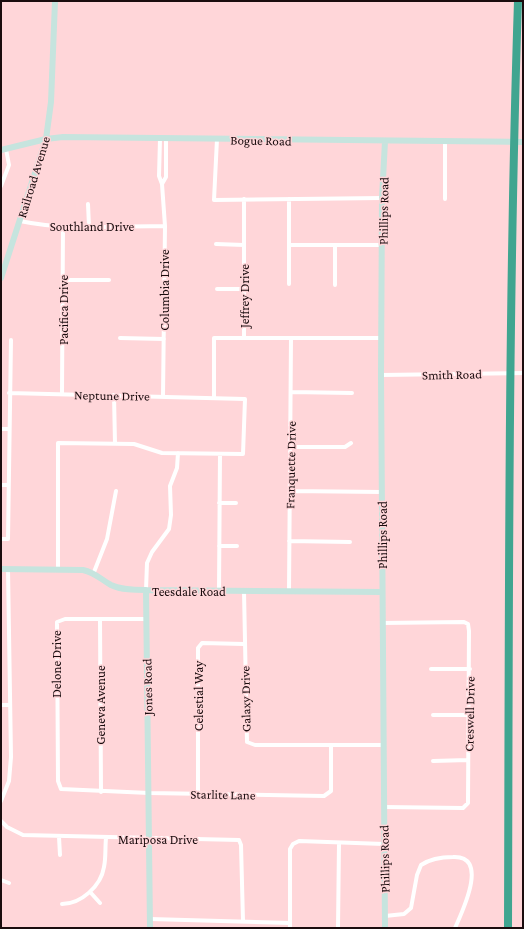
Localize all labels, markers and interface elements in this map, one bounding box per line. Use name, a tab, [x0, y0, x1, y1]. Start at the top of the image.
street label: Bogue Road	[230, 132, 292, 149]
street label: Railroad Avenue	[14, 134, 53, 220]
street label: Phillips Road	[375, 177, 392, 245]
street label: Southland Drive	[50, 219, 135, 234]
street label: Columbia Drive	[157, 249, 172, 331]
street label: Jeffrey Drive	[237, 264, 252, 329]
street label: Pacifica Drive	[56, 275, 71, 345]
street label: Smith Road	[422, 366, 482, 383]
street label: Neptune Drive	[74, 387, 150, 404]
street label: Franquette Drive	[282, 421, 299, 509]
street label: Phillips Road	[375, 501, 390, 569]
street label: Teesdale Road	[152, 584, 226, 599]
street label: Delone Drive	[49, 630, 64, 698]
street label: Jones Road	[140, 658, 156, 717]
street label: Celestial Way	[191, 660, 206, 731]
street label: Geneva Avenue	[93, 665, 108, 745]
street label: Galaxy Drive	[237, 665, 254, 732]
street label: Creswell Drive	[461, 676, 478, 752]
street label: Starlite Lane	[190, 786, 256, 803]
street label: Phillips Road	[376, 825, 393, 893]
street label: Mariposa Drive	[118, 832, 198, 847]

